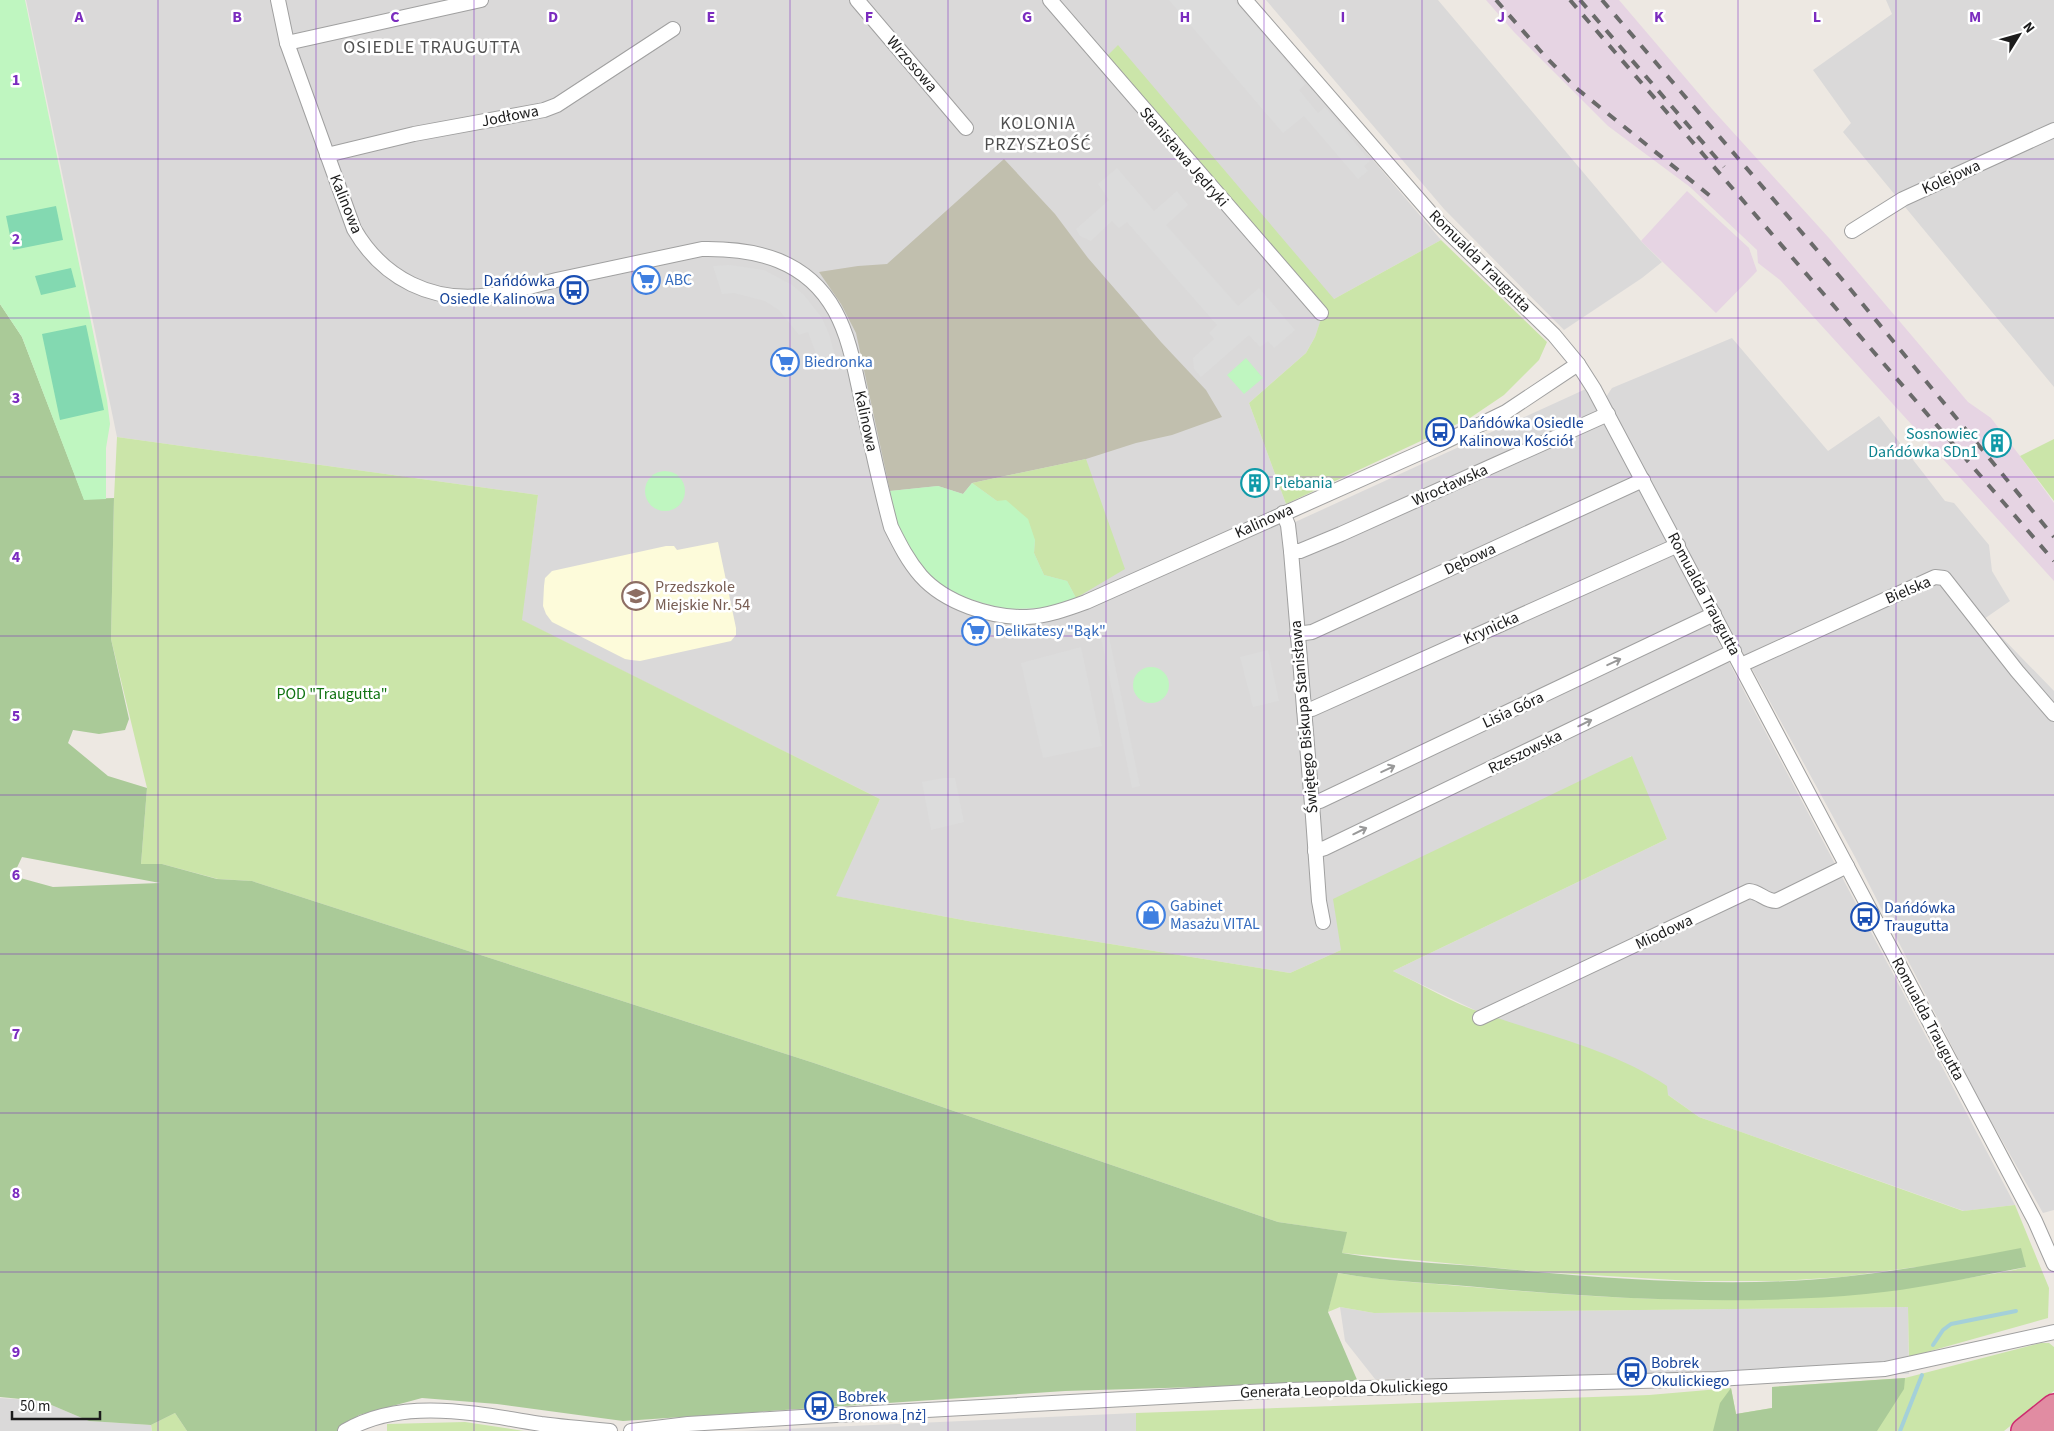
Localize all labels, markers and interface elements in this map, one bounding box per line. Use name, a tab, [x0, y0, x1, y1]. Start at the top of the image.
text: A	[73, 6, 84, 28]
text: B	[232, 6, 242, 28]
text: C	[390, 6, 400, 28]
text: D	[548, 6, 558, 28]
text: E	[707, 6, 715, 28]
text: F	[865, 6, 873, 28]
text: G	[1022, 6, 1032, 28]
text: H	[1180, 6, 1190, 28]
text: I	[1341, 6, 1345, 28]
text: J	[1497, 6, 1505, 28]
text: K	[1654, 6, 1664, 28]
text: L	[1813, 6, 1821, 28]
text: M	[1969, 6, 1981, 28]
north arrow	[1994, 10, 2044, 60]
text: N	[2018, 18, 2039, 38]
street label: Wrzosowa	[881, 31, 943, 97]
district label: OSIEDLE TRAUGUTTA	[343, 35, 521, 60]
text: 1	[12, 69, 20, 91]
street label: Jodłowa	[479, 100, 541, 132]
street label: Stanisława Jędryki	[1134, 102, 1234, 212]
district label: KOLONIA PRZYSZŁOŚĆ	[984, 111, 1092, 157]
street label: Kolejowa	[1918, 154, 1984, 200]
street label: Kalinowa	[324, 171, 368, 237]
street label: Romualda Traugutta	[1424, 205, 1536, 317]
text: 2	[12, 228, 20, 250]
supermarket icon: ABC	[631, 265, 661, 295]
place label: ABC	[665, 269, 692, 291]
place label: Dańdówka Osiedle Kalinowa	[440, 270, 555, 310]
bus stop icon: Dańdówka Osiedle Kalinowa	[559, 275, 589, 305]
supermarket icon: Biedronka	[770, 347, 800, 377]
place label: Biedronka	[804, 351, 873, 373]
text: 3	[12, 387, 20, 409]
street label: Kalinowa	[849, 388, 883, 454]
place label: Dańdówka Osiedle Kalinowa Kościół	[1459, 412, 1584, 452]
bus stop icon: Dańdówka Osiedle Kalinowa Kościół	[1425, 417, 1455, 447]
place label: Sosnowiec Dańdówka SDn1	[1868, 423, 1978, 463]
building icon: Sosnowiec Dańdówka SDn1	[1982, 428, 2012, 458]
street label: Wrocławska	[1409, 459, 1491, 511]
building icon: Plebania	[1240, 468, 1270, 498]
place label: Plebania	[1274, 472, 1333, 494]
street label: Kalinowa	[1231, 498, 1297, 544]
street label: Romualda Traugutta	[1662, 529, 1746, 659]
street label: Dębowa	[1441, 537, 1499, 581]
text: 4	[12, 546, 21, 568]
street label: Bielska	[1882, 571, 1934, 609]
place label: Przedszkole Miejskie Nr. 54	[655, 576, 750, 616]
school or university icon: Przedszkole Miejskie Nr. 54	[621, 581, 651, 611]
street label: Krynicka	[1460, 606, 1522, 650]
supermarket icon: Delikatesy "Bąk"	[961, 616, 991, 646]
place label: Delikatesy "Bąk"	[995, 620, 1106, 642]
street label: Świętego Biskupa Stanisława	[1285, 620, 1323, 814]
one-way arrow	[1606, 657, 1621, 666]
park label: POD "Traugutta"	[276, 683, 388, 705]
street label: Lisia Góra	[1479, 686, 1547, 734]
text: 5	[12, 705, 20, 727]
one-way arrow	[1577, 718, 1592, 727]
street label: Rzeszowska	[1484, 725, 1566, 779]
one-way arrow	[1380, 764, 1395, 773]
one-way arrow	[1352, 826, 1367, 836]
text: 6	[12, 864, 20, 886]
place label: Gabinet Masażu VITAL	[1170, 895, 1260, 935]
place label: Dańdówka Traugutta	[1884, 897, 1955, 937]
shop icon: Gabinet Masażu VITAL	[1136, 900, 1166, 930]
bus stop icon: Dańdówka Traugutta	[1850, 902, 1880, 932]
street label: Miodowa	[1632, 909, 1696, 955]
street label: Romualda Traugutta	[1886, 954, 1970, 1084]
text: 7	[12, 1023, 20, 1045]
text: 8	[12, 1182, 20, 1204]
text: 9	[12, 1341, 20, 1363]
place label: Bobrek Okulickiego	[1651, 1352, 1730, 1392]
bus stop icon: Bobrek Okulickiego	[1617, 1357, 1647, 1387]
street label: Generała Leopolda Okulickiego	[1240, 1374, 1448, 1404]
place label: Bobrek Bronowa [nż]	[838, 1386, 927, 1426]
scale bar	[12, 1388, 100, 1420]
bus stop icon: Bobrek Bronowa [nż]	[804, 1391, 834, 1421]
text: 50 m	[20, 1396, 50, 1417]

